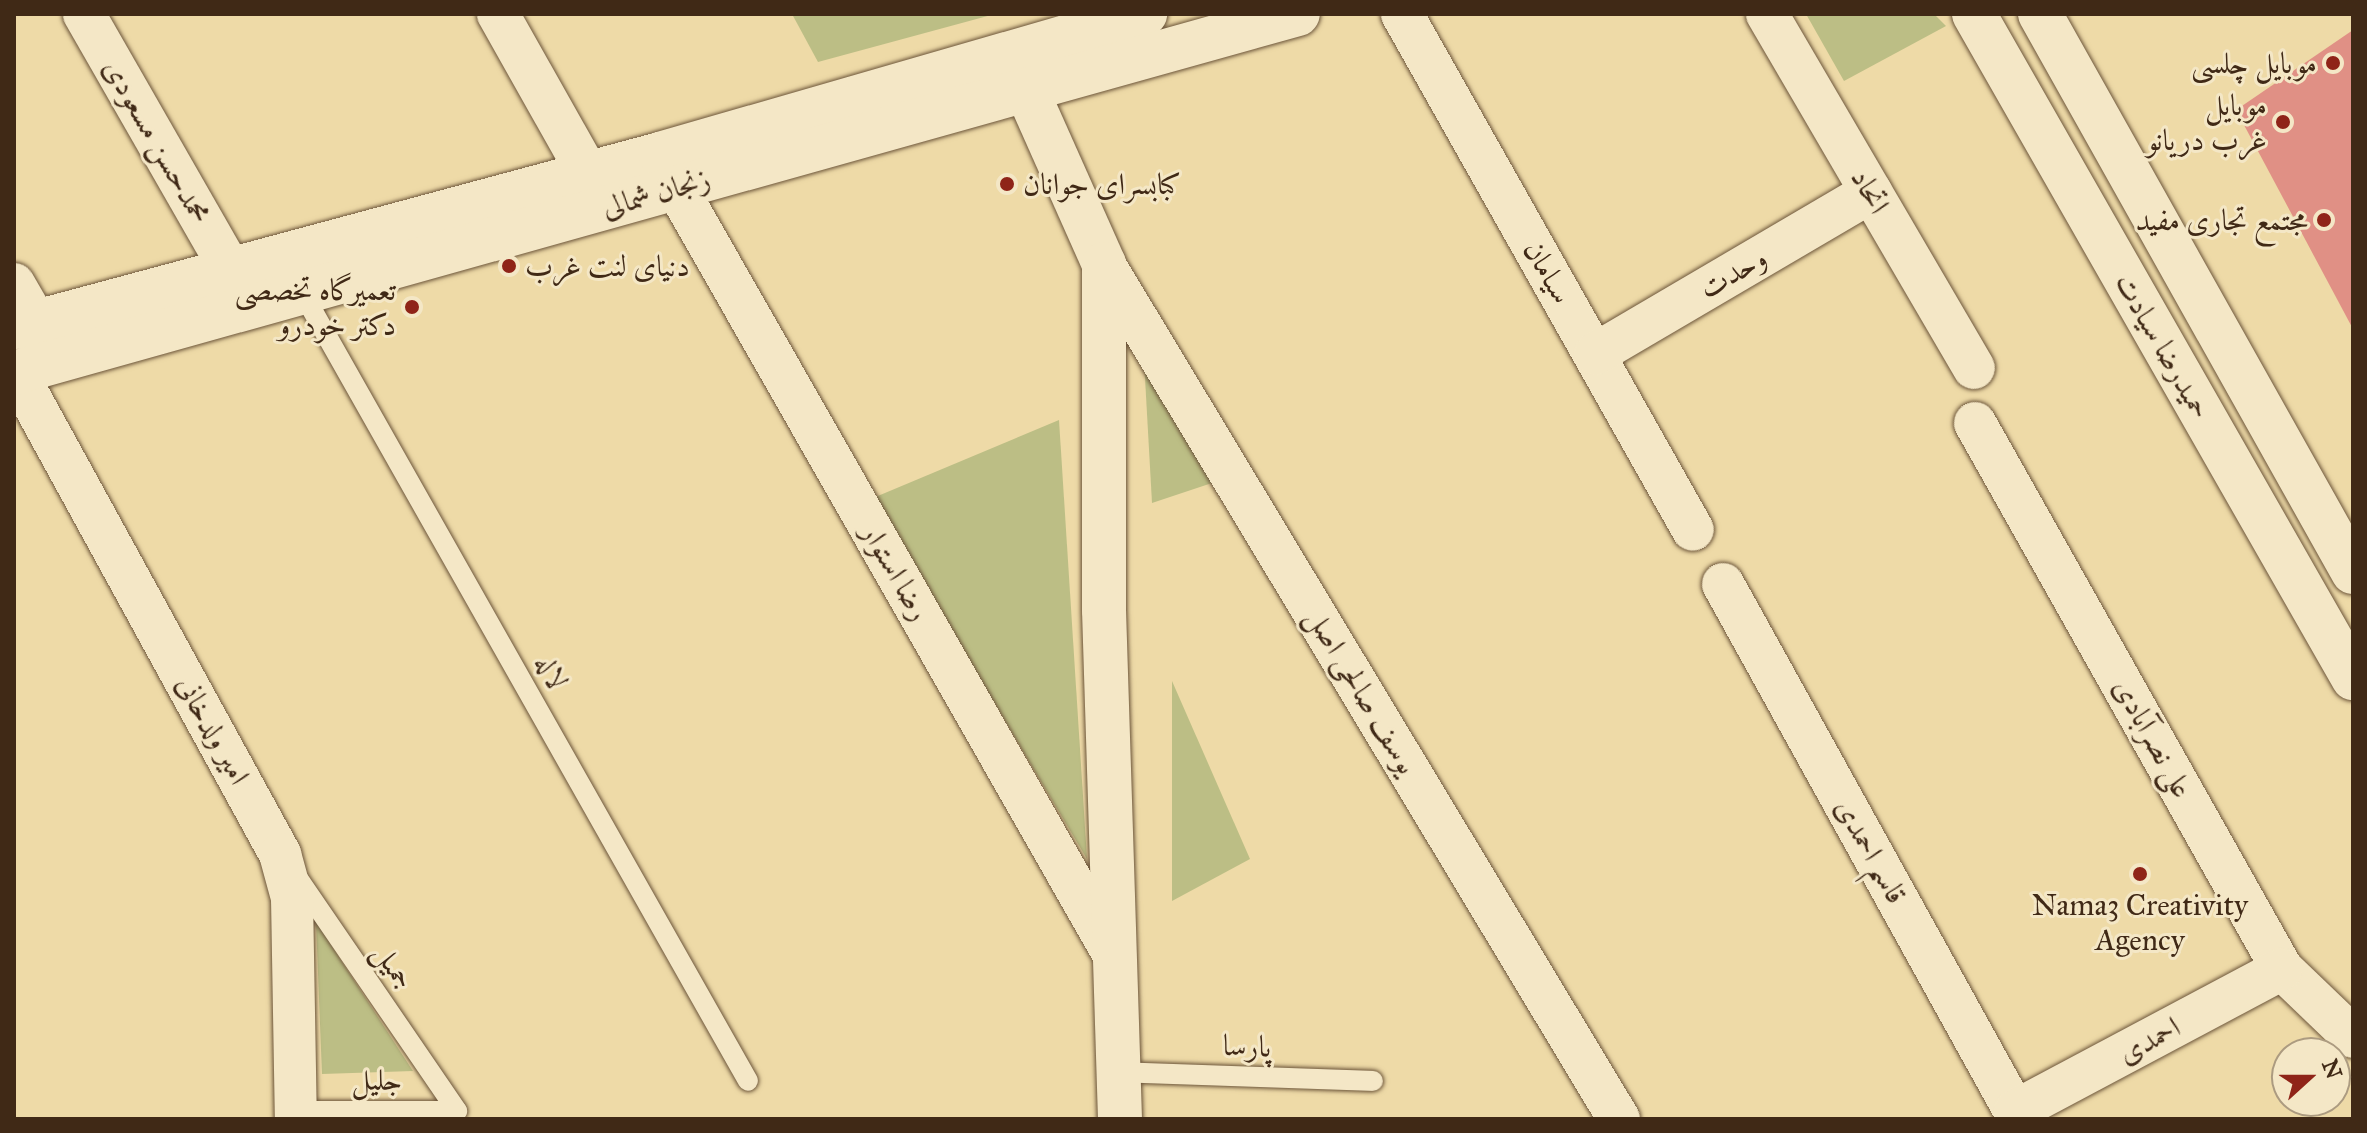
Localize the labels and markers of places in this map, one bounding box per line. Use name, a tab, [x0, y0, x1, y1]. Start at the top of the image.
place label: موبایل چلسی	[2191, 45, 2317, 81]
marker: موبایل چلسی	[2324, 54, 2342, 72]
place label: موبایل غرب دریانو	[2147, 87, 2267, 158]
marker: موبایل غرب دریانو	[2274, 113, 2292, 131]
place label: کبابسرای جوانان	[1023, 166, 1181, 202]
marker: کبابسرای جوانان	[998, 175, 1016, 193]
place label: مجتمع تجاری مفید	[2135, 202, 2308, 238]
marker: مجتمع تجاری مفید	[2315, 211, 2333, 229]
place label: دنیای لنت غرب	[525, 248, 690, 284]
marker: دنیای لنت غرب	[500, 257, 518, 275]
place label: تعمیرگاه تخصصی دکتر خودرو	[234, 272, 396, 342]
marker: تعمیرگاه تخصصی دکتر خودرو	[403, 298, 421, 316]
marker: Nama3 Creativity Agency	[2131, 865, 2149, 883]
place label: Nama3 Creativity Agency	[2032, 887, 2248, 958]

